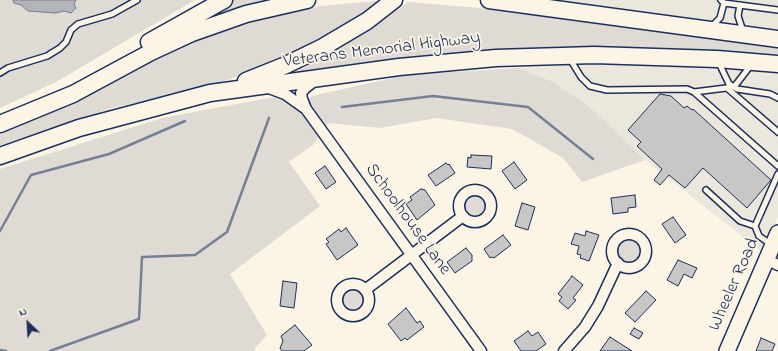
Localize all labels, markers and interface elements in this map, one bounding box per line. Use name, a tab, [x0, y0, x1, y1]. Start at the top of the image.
street label: Veterans Memorial Highway	[282, 28, 482, 74]
street label: Schoolhouse Lane	[359, 160, 455, 280]
street label: Wheeler Road	[705, 235, 765, 335]
north arrow	[8, 303, 48, 343]
text: N	[16, 303, 30, 321]

